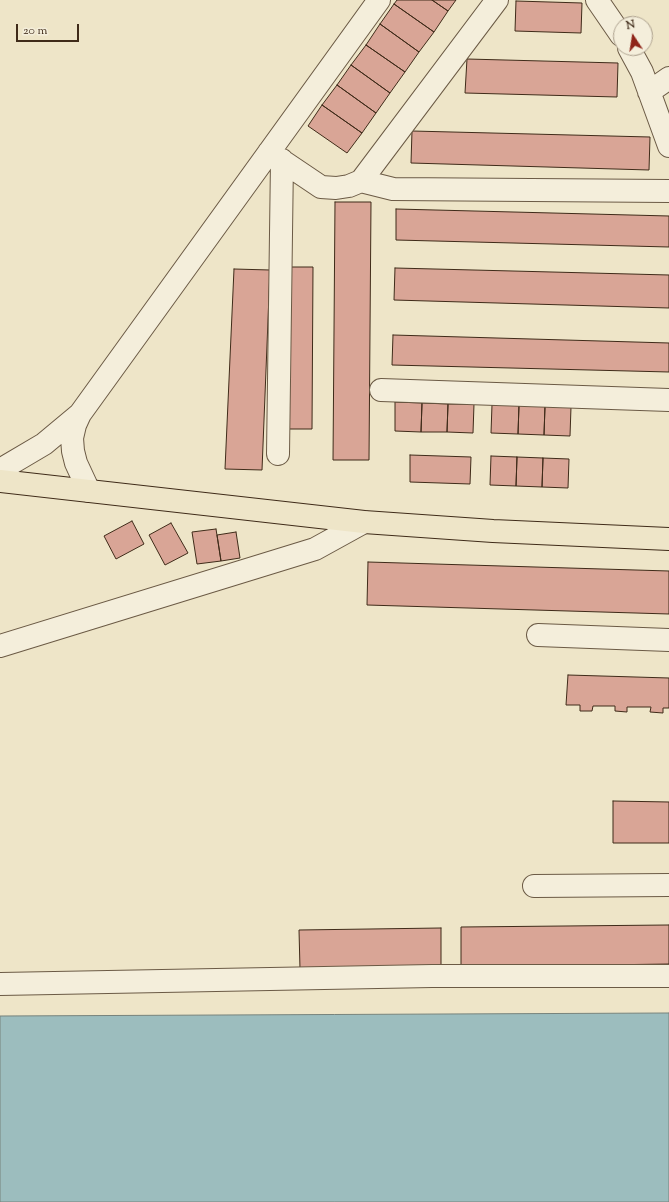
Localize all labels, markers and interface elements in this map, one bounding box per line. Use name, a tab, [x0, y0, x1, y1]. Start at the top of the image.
scale bar	[18, 16, 81, 42]
north arrow	[613, 16, 653, 56]
text: N	[625, 17, 637, 34]
text: 20 m	[23, 22, 47, 40]

